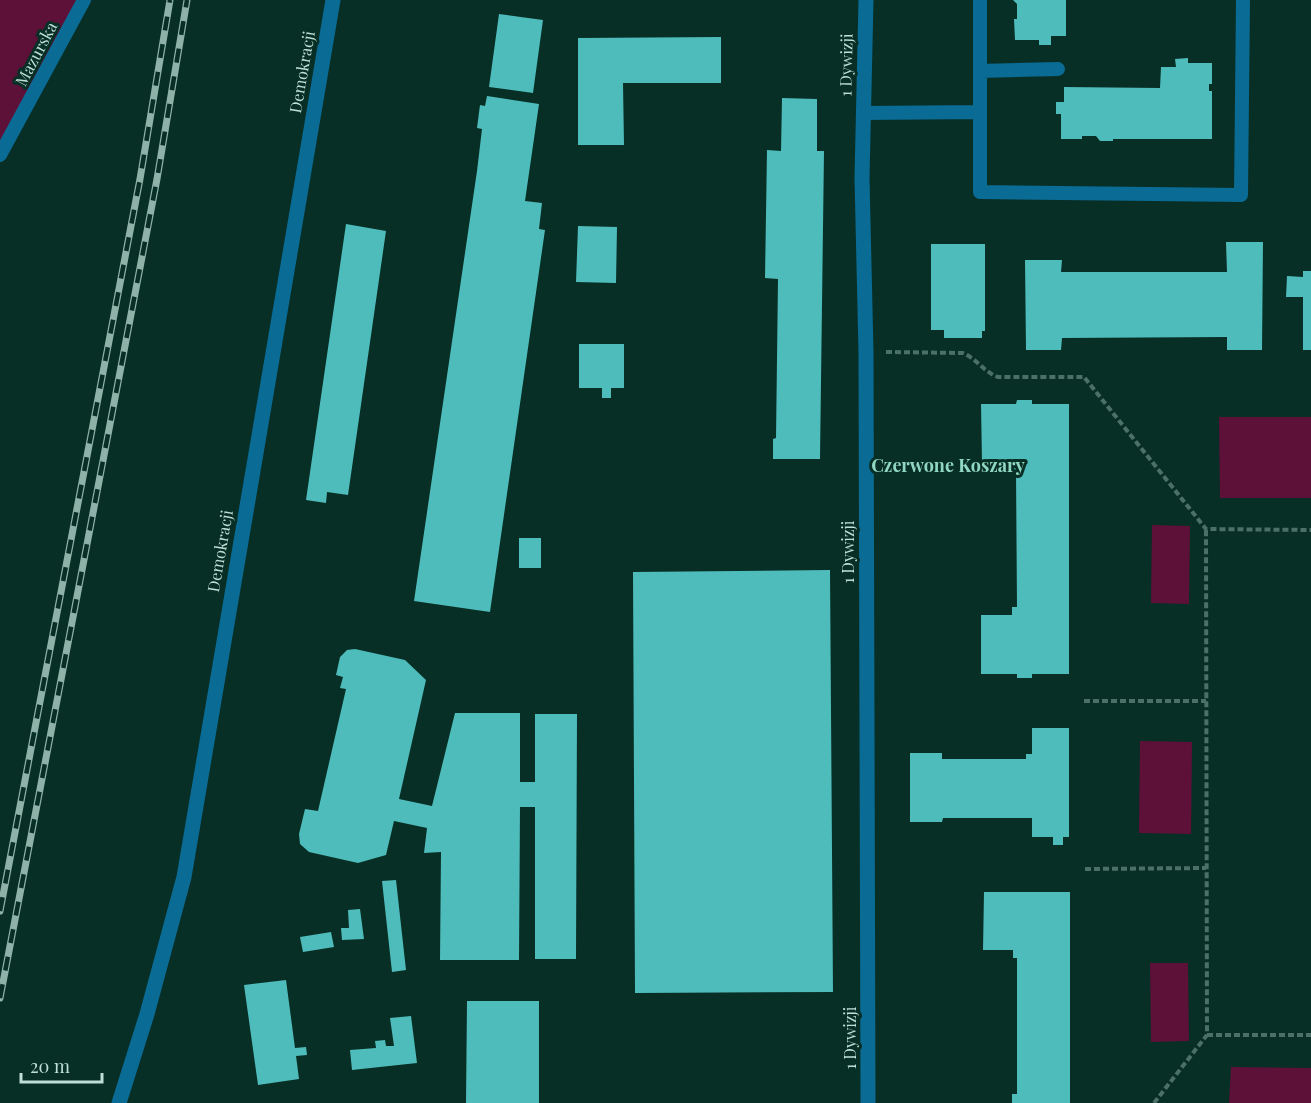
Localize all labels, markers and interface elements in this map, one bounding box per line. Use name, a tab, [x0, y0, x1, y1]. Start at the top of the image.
street label: Mazurska	[10, 18, 61, 89]
street label: Demokracji	[284, 29, 319, 115]
street label: 1 Dywizji	[834, 33, 857, 97]
district label: Czerwone Koszary	[871, 453, 1025, 477]
street label: Demokracji	[202, 508, 237, 594]
street label: 1 Dywizji	[837, 520, 858, 584]
street label: 1 Dywizji	[839, 1006, 860, 1070]
scale bar	[21, 1046, 102, 1084]
text: 20 m	[30, 1054, 70, 1078]

